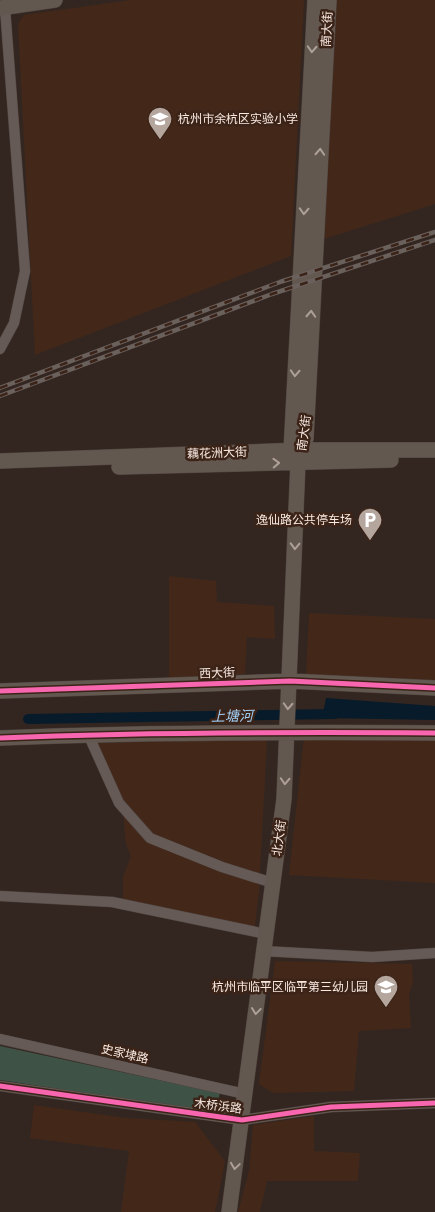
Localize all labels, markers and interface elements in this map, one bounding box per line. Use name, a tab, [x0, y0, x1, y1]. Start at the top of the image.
street label: 南大街	[319, 11, 335, 47]
one-way arrow	[307, 45, 318, 53]
school or university icon: 杭州市余杭区实验小学	[147, 106, 173, 140]
place label: 杭州市余杭区实验小学	[178, 112, 298, 126]
one-way arrow	[315, 148, 326, 156]
one-way arrow	[299, 207, 310, 215]
one-way arrow	[306, 310, 317, 318]
one-way arrow	[290, 370, 301, 378]
street label: 南大街	[295, 414, 313, 452]
street label: 藕花洲大街	[187, 445, 247, 461]
one-way arrow	[272, 457, 280, 468]
parking icon: 逸仙路公共停车场	[357, 507, 383, 541]
place label: 逸仙路公共停车场	[256, 513, 352, 527]
one-way arrow	[289, 542, 300, 550]
street label: 西大街	[199, 665, 235, 681]
one-way arrow	[283, 703, 294, 711]
water label: 上塘河	[211, 708, 256, 724]
one-way arrow	[280, 777, 290, 785]
street label: 北大街	[270, 819, 288, 857]
school or university icon: 杭州市临平区临平第三幼儿园	[373, 974, 399, 1008]
place label: 杭州市临平区临平第三幼儿园	[212, 980, 368, 994]
one-way arrow	[251, 1007, 262, 1015]
street label: 史家埭路	[100, 1042, 150, 1066]
street label: 木桥浜路	[193, 1096, 243, 1116]
one-way arrow	[230, 1163, 241, 1171]

